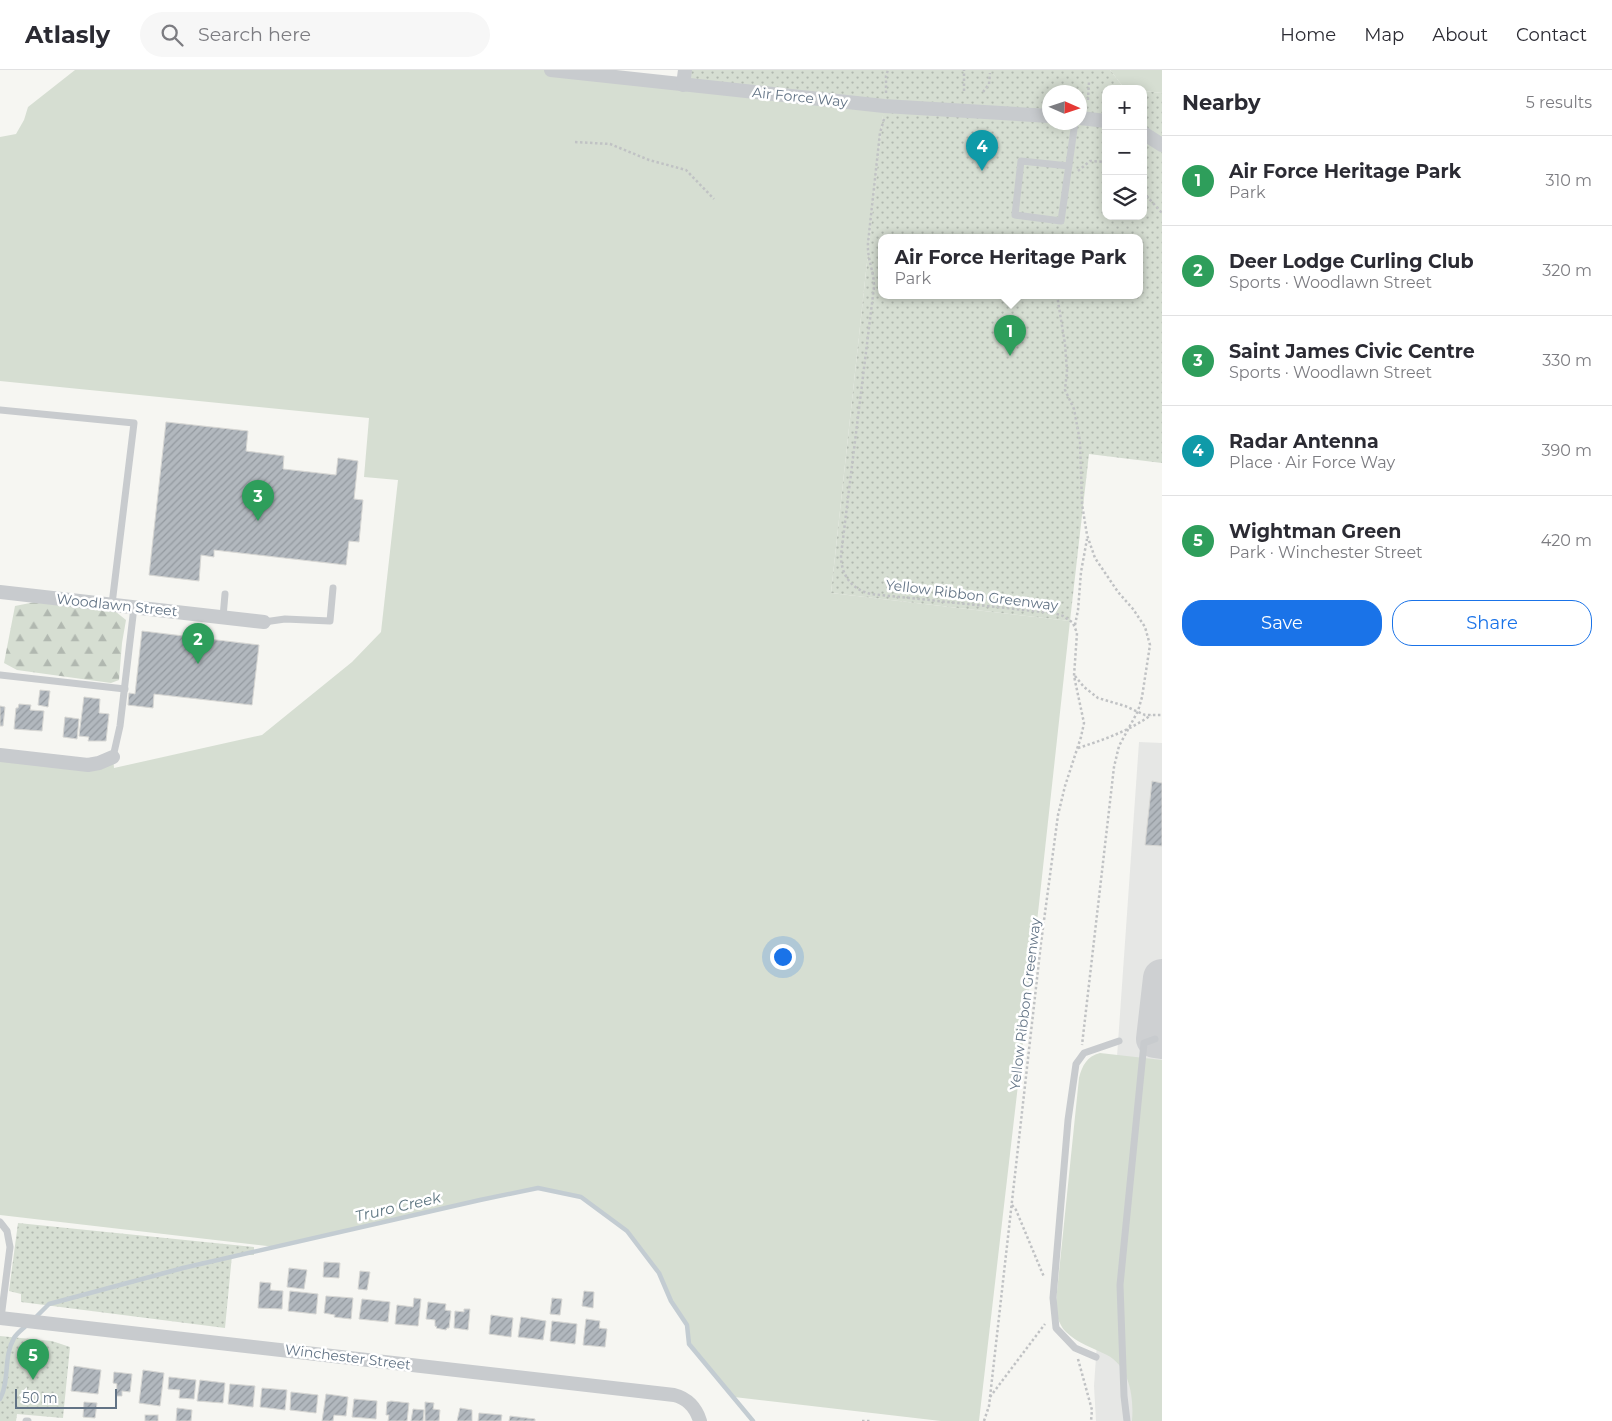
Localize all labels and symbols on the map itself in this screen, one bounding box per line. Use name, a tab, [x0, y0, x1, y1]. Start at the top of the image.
street label: Air Force Way	[751, 83, 849, 111]
north arrow	[1042, 85, 1087, 130]
pin: 4	[966, 130, 998, 171]
pin: 1	[994, 315, 1026, 356]
pin: 3	[242, 480, 274, 521]
street label: Yellow Ribbon Greenway	[885, 575, 1060, 615]
street label: Woodlawn Street	[56, 590, 179, 620]
pin: 2	[182, 623, 214, 664]
street label: Yellow Ribbon Greenway	[1005, 916, 1045, 1091]
your location	[770, 944, 796, 970]
water label: Truro Creek	[353, 1187, 444, 1226]
pin: 5	[17, 1339, 49, 1380]
street label: Winchester Street	[284, 1340, 412, 1374]
scale bar	[15, 1386, 118, 1409]

